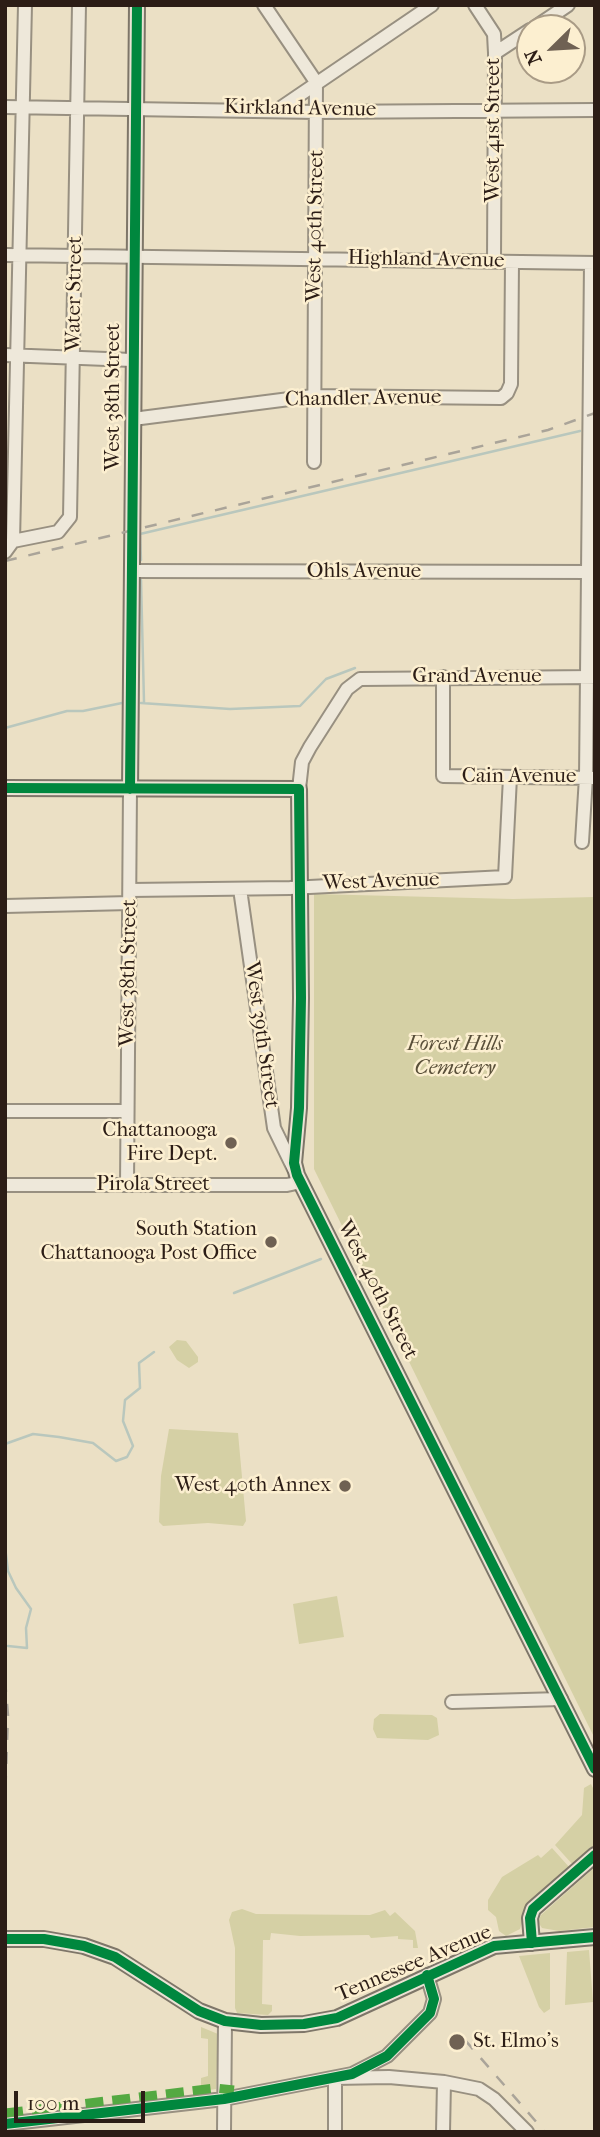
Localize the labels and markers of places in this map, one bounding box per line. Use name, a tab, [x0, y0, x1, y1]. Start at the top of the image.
place label: Chattanooga Fire Dept.	[102, 1118, 217, 1168]
marker: Chattanooga Fire Dept.	[223, 1135, 239, 1151]
place label: South Station Chattanooga Post Office	[41, 1217, 257, 1267]
marker: South Station Chattanooga Post Office	[263, 1234, 279, 1250]
place label: West 40th Annex	[175, 1473, 331, 1499]
marker: West 40th Annex	[337, 1478, 353, 1494]
place label: St. Elmo's	[473, 2029, 559, 2055]
marker: St. Elmo's	[447, 2032, 467, 2052]

